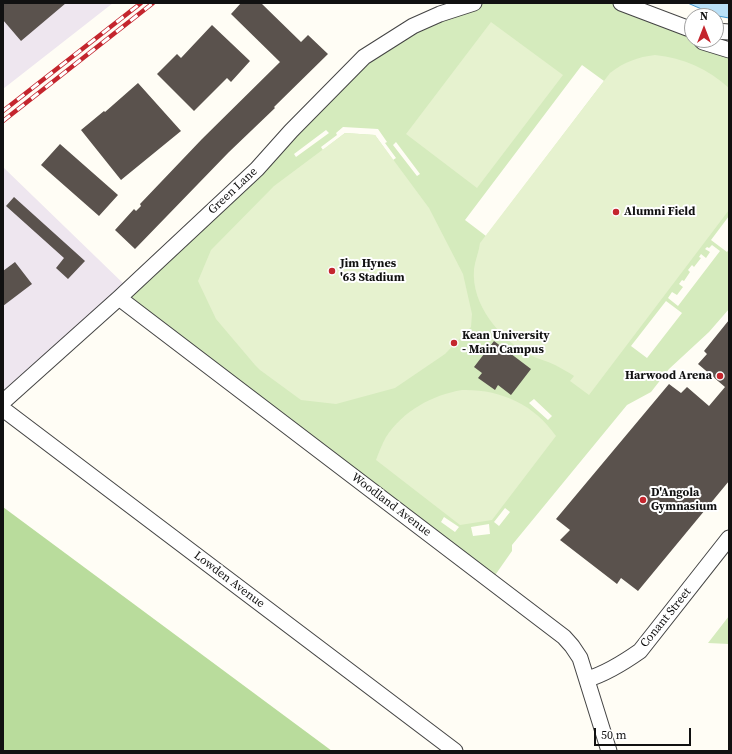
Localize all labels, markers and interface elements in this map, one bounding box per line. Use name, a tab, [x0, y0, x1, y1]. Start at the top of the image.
north arrow	[684, 8, 724, 48]
text: N	[700, 9, 708, 24]
street label: Green Lane	[205, 165, 261, 217]
place label: Alumni Field	[624, 205, 695, 219]
marker: Alumni Field	[611, 207, 621, 217]
place label: Jim Hynes '63 Stadium	[340, 257, 405, 285]
marker: Jim Hynes '63 Stadium	[327, 266, 337, 276]
place label: Kean University - Main Campus	[462, 329, 550, 357]
marker: Kean University - Main Campus	[449, 338, 459, 348]
place label: Harwood Arena	[625, 369, 712, 383]
marker: Harwood Arena	[715, 371, 725, 381]
street label: Woodland Avenue	[348, 470, 434, 540]
place label: D'Angola Gymnasium	[651, 486, 717, 514]
marker: D'Angola Gymnasium	[638, 495, 648, 505]
street label: Lowden Avenue	[191, 549, 267, 611]
street label: Conant Street	[638, 585, 694, 651]
scale bar	[596, 720, 693, 746]
text: 50 m	[601, 727, 627, 743]

